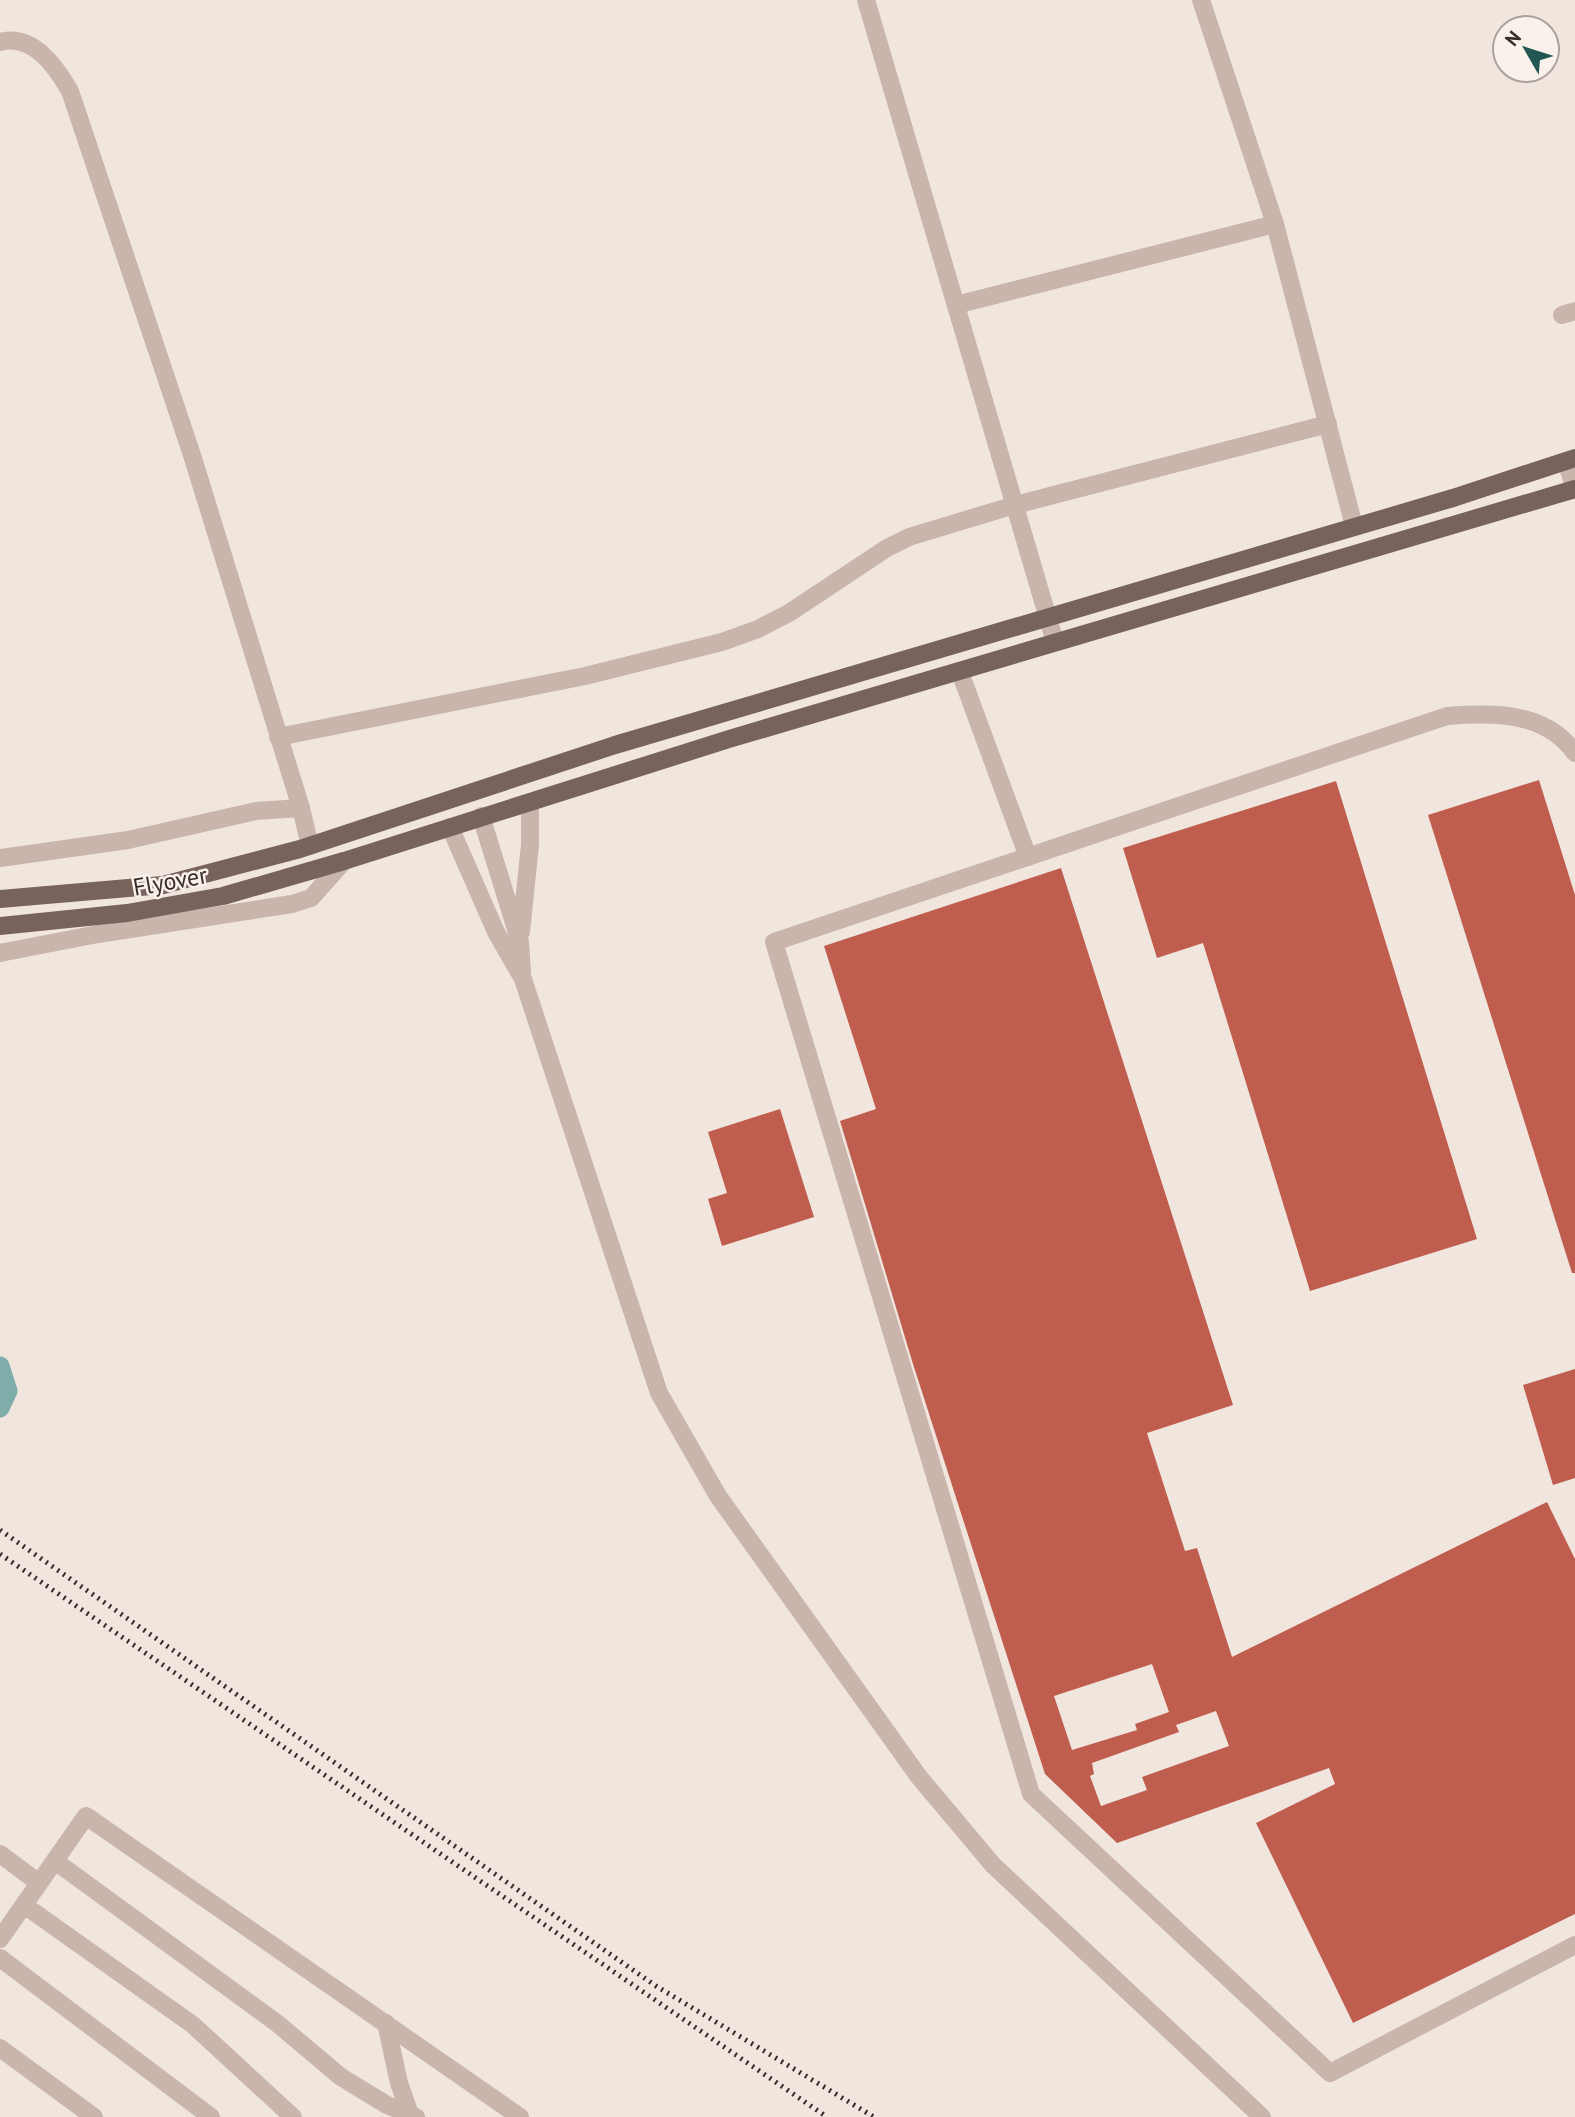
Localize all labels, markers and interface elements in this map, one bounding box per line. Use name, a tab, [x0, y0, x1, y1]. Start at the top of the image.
north arrow	[1491, 14, 1561, 84]
text: N	[1500, 26, 1526, 51]
street label: Flyover	[131, 859, 209, 903]

